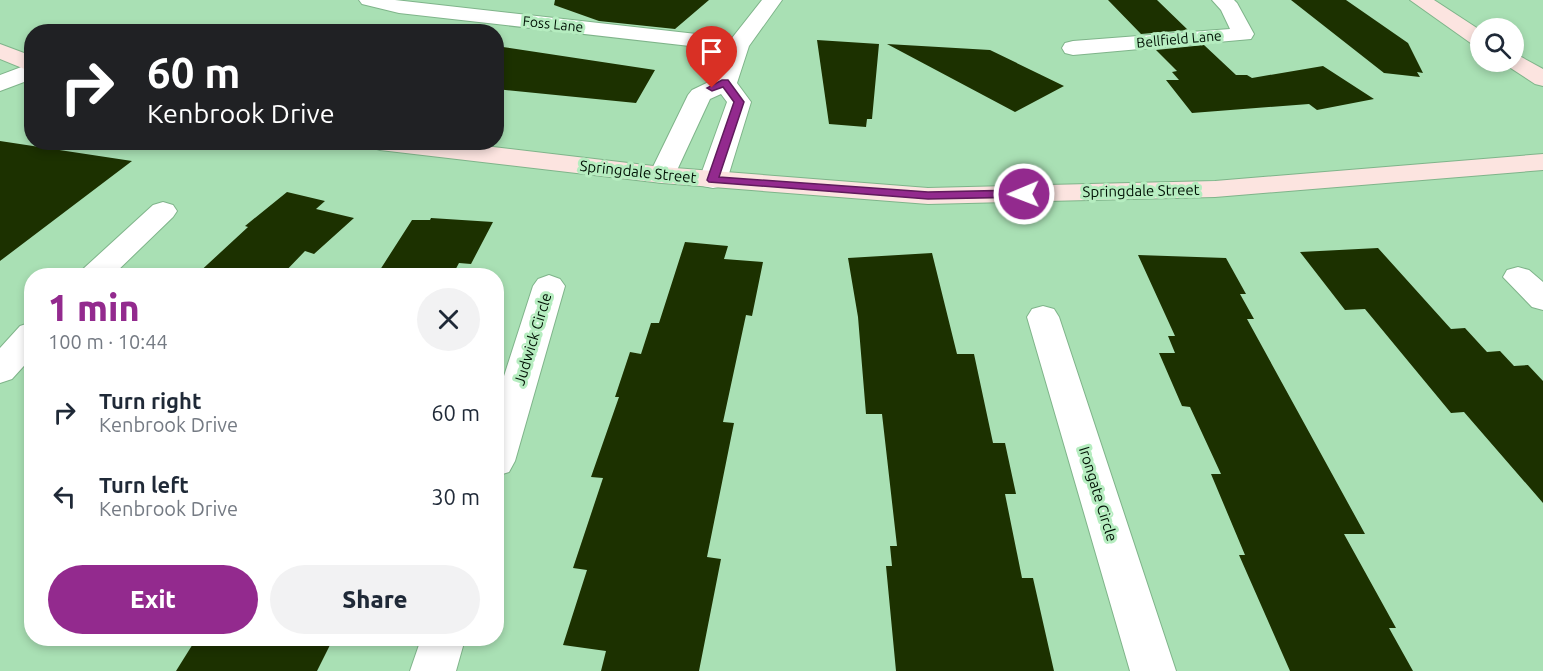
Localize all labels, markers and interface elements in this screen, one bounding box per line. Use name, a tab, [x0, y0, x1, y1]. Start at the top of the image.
street label: Foss Lane	[522, 13, 584, 35]
map controls	[1470, 18, 1524, 72]
button: search	[1470, 18, 1524, 72]
pin	[686, 26, 737, 88]
street label: Bellfield Lane	[1136, 27, 1222, 51]
icon: arrive	[695, 35, 728, 68]
icon: right	[48, 48, 126, 126]
text: 60 m	[147, 49, 241, 96]
text: Kenbrook Drive	[147, 98, 335, 128]
street label: Springdale Street	[579, 157, 697, 186]
position arrow	[992, 162, 1056, 226]
street label: Springdale Street	[1082, 181, 1200, 200]
text: 1 min	[48, 287, 140, 328]
button: close	[417, 288, 480, 351]
street label: Judwick Circle	[510, 291, 555, 387]
text: 100 m · 10:44	[48, 330, 168, 353]
text: Turn right	[99, 388, 201, 413]
icon: right	[48, 396, 81, 429]
text: 60 m	[431, 400, 480, 425]
text: Kenbrook Drive	[99, 413, 238, 436]
street label: Irongate Circle	[1076, 444, 1121, 543]
text: Turn left	[99, 472, 189, 497]
icon: left	[48, 480, 81, 513]
text: 30 m	[431, 484, 480, 509]
text: Kenbrook Drive	[99, 497, 238, 520]
button: Exit	[48, 565, 258, 634]
button: Share	[270, 565, 480, 634]

